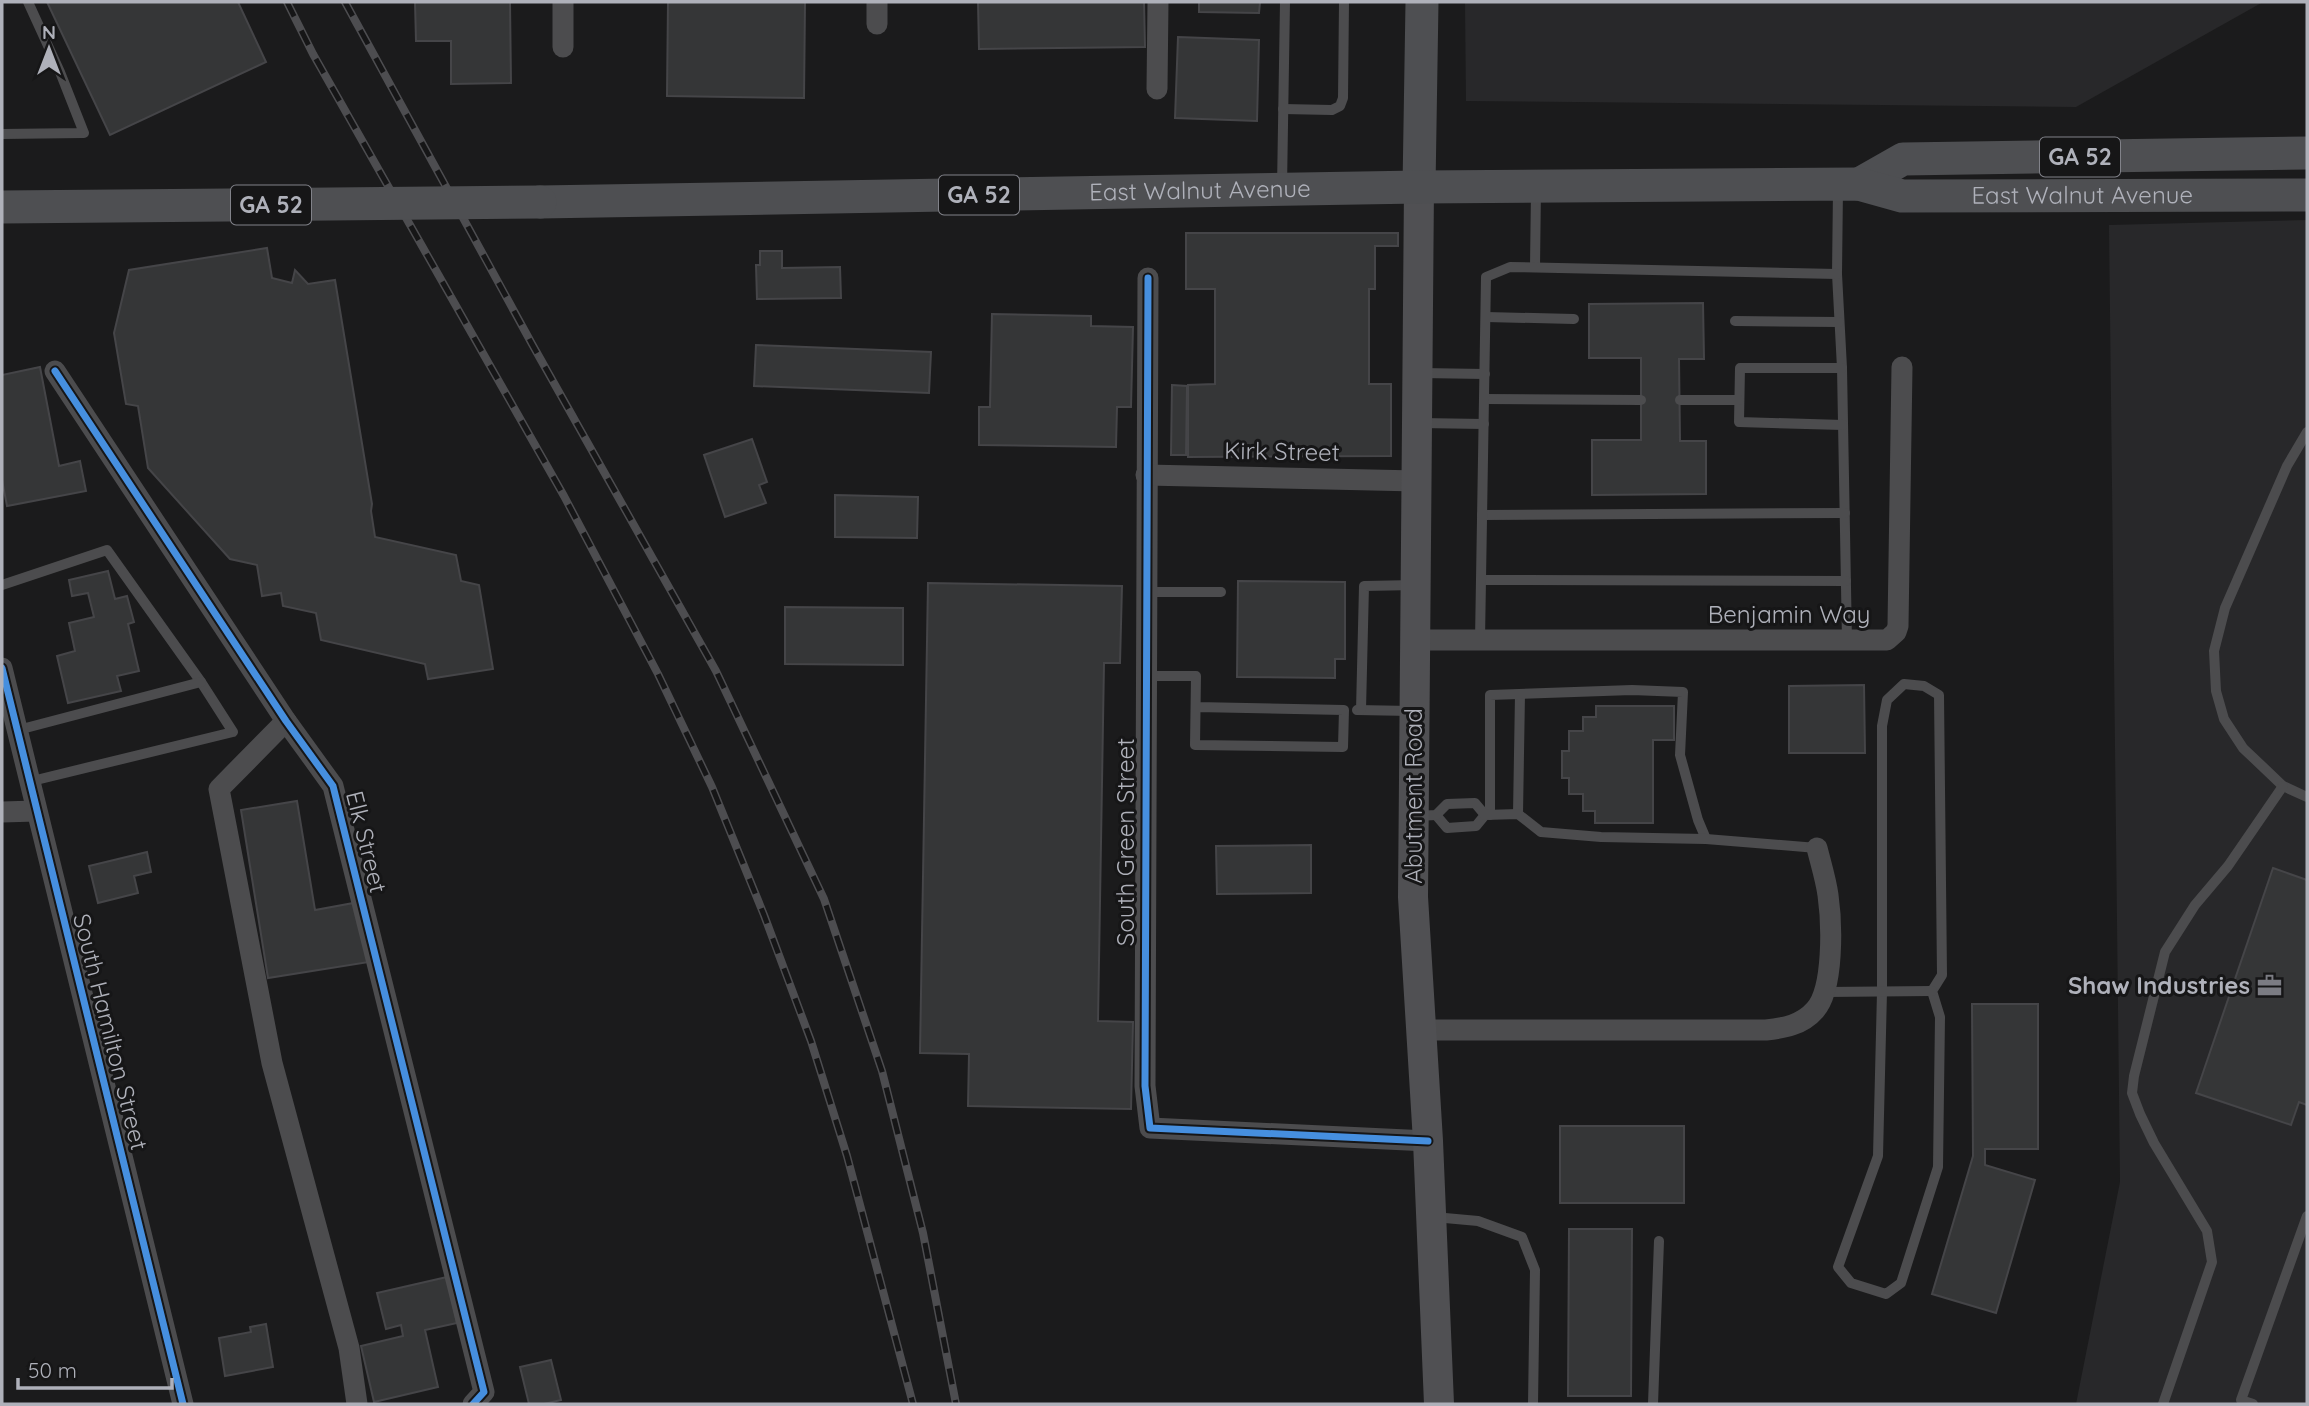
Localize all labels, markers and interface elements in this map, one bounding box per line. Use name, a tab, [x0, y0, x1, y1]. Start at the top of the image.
north arrow	[14, 14, 84, 84]
text: N	[42, 20, 56, 44]
road number: GA 52	[2040, 138, 2120, 176]
street label: East Walnut Avenue	[1089, 173, 1311, 207]
road number: GA 52	[939, 176, 1019, 214]
street label: East Walnut Avenue	[1971, 179, 2193, 210]
road number: GA 52	[231, 186, 311, 224]
street label: Kirk Street	[1224, 435, 1340, 467]
street label: Benjamin Way	[1708, 599, 1870, 629]
street label: Abutment Road	[1398, 708, 1428, 884]
street label: South Green Street	[1110, 738, 1140, 946]
street label: Elk Street	[340, 788, 394, 896]
street label: South Hamilton Street	[67, 910, 155, 1153]
place label: Shaw Industries	[2068, 970, 2250, 1000]
office icon: Shaw Industries	[2256, 972, 2284, 1000]
scale bar	[18, 1346, 172, 1390]
text: 50 m	[28, 1357, 77, 1383]

